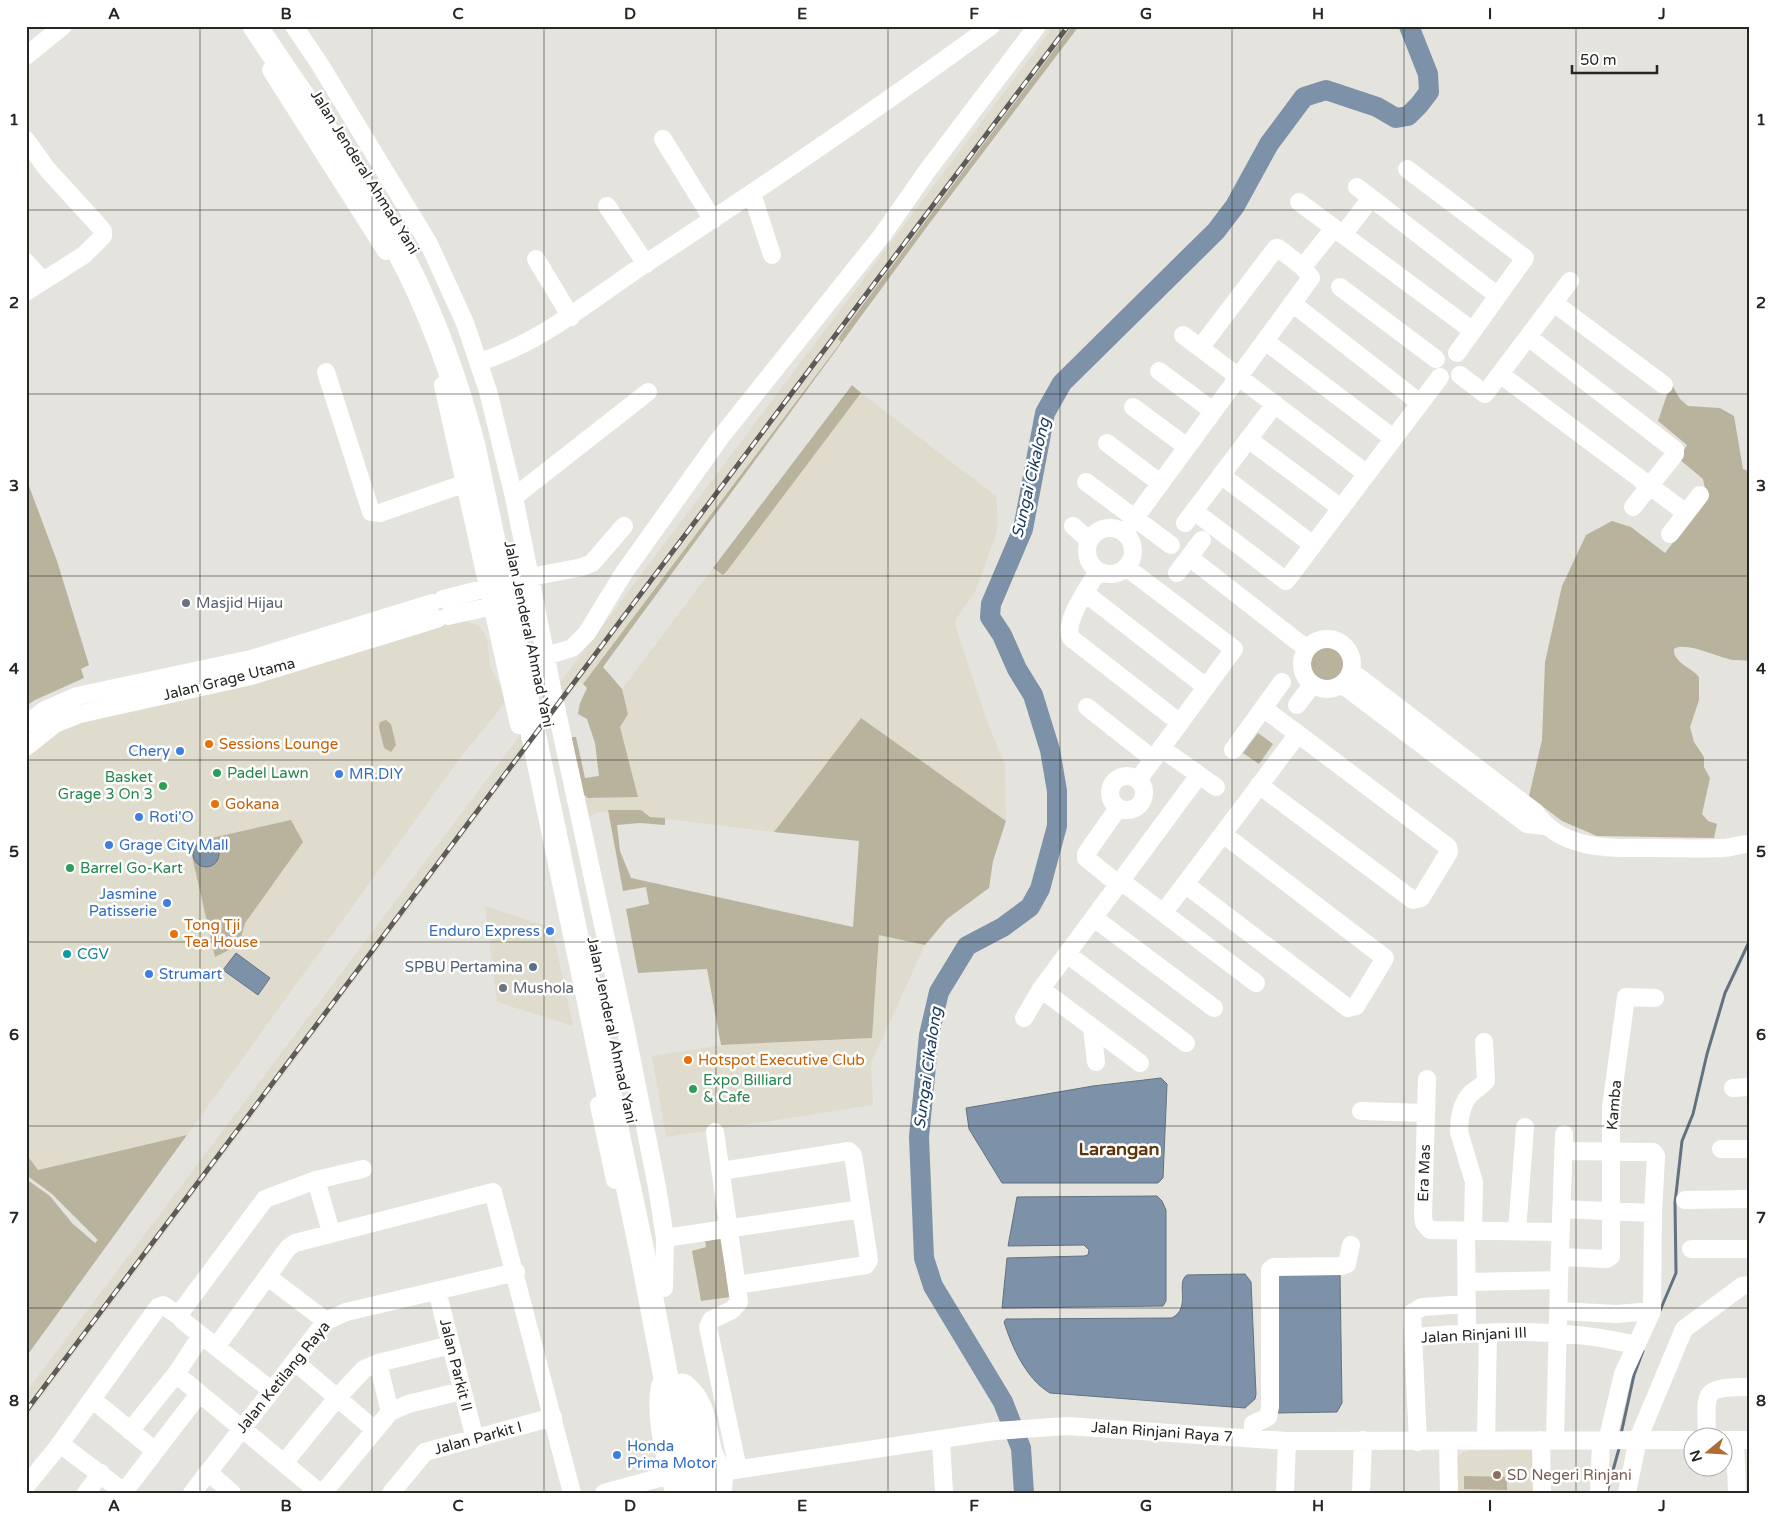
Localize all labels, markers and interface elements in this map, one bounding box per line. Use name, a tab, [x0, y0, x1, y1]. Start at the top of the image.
text: A	[108, 4, 120, 24]
text: B	[280, 4, 292, 24]
text: C	[452, 4, 464, 24]
text: D	[624, 4, 636, 24]
text: E	[797, 4, 807, 24]
text: F	[969, 4, 979, 24]
text: G	[1140, 4, 1152, 24]
text: H	[1312, 4, 1324, 24]
text: I	[1488, 4, 1492, 24]
text: J	[1657, 4, 1666, 24]
scale bar	[1572, 42, 1658, 74]
text: 50 m	[1580, 51, 1617, 69]
street label: Jalan Jenderal Ahmad Yani	[307, 86, 423, 258]
text: 1	[9, 110, 19, 130]
text: 1	[1756, 110, 1766, 130]
text: 2	[9, 293, 19, 313]
text: 2	[1756, 293, 1766, 313]
water label: Sungai Cikalong	[1007, 415, 1055, 540]
text: 3	[9, 476, 19, 496]
text: 3	[1756, 476, 1766, 496]
street label: Jalan Jenderal Ahmad Yani	[500, 539, 558, 729]
place label: Masjid Hijau	[196, 594, 283, 612]
marker: Masjid Hijau	[180, 597, 192, 609]
street label: Jalan Grage Utama	[161, 654, 297, 704]
text: 4	[9, 659, 19, 679]
text: 4	[1756, 659, 1766, 679]
place label: Sessions Lounge	[219, 735, 338, 753]
marker: Sessions Lounge	[203, 738, 215, 750]
place label: Chery	[128, 742, 170, 760]
marker: Chery	[174, 745, 186, 757]
place label: Padel Lawn	[227, 764, 309, 782]
place label: MR.DIY	[349, 765, 404, 783]
marker: Padel Lawn	[211, 767, 223, 779]
place label: Basket Grage 3 On 3	[58, 768, 153, 803]
marker: MR.DIY	[333, 768, 345, 780]
marker: Basket Grage 3 On 3	[157, 780, 169, 792]
place label: Gokana	[225, 795, 280, 813]
marker: Gokana	[209, 798, 221, 810]
place label: Roti'O	[149, 808, 194, 826]
marker: Roti'O	[133, 811, 145, 823]
place label: Grage City Mall	[119, 836, 229, 854]
marker: Grage City Mall	[103, 839, 115, 851]
text: 5	[9, 842, 19, 862]
text: 5	[1756, 842, 1766, 862]
place label: Barrel Go-Kart	[80, 859, 183, 877]
marker: Barrel Go-Kart	[64, 862, 76, 874]
place label: Jasmine Patisserie	[89, 885, 157, 920]
marker: Jasmine Patisserie	[161, 897, 173, 909]
place label: Tong Tji Tea House	[184, 916, 258, 951]
place label: Enduro Express	[429, 922, 540, 940]
marker: Enduro Express	[544, 925, 556, 937]
marker: Tong Tji Tea House	[168, 928, 180, 940]
street label: Jalan Jenderal Ahmad Yani	[583, 935, 641, 1125]
place label: CGV	[77, 945, 109, 963]
marker: CGV	[61, 948, 73, 960]
place label: SPBU Pertamina	[405, 958, 523, 976]
marker: SPBU Pertamina	[527, 961, 539, 973]
place label: Strumart	[159, 965, 222, 983]
marker: Strumart	[143, 968, 155, 980]
place label: Mushola	[513, 979, 574, 997]
marker: Mushola	[497, 982, 509, 994]
water label: Sungai Cikalong	[910, 1005, 947, 1130]
text: 6	[9, 1025, 19, 1045]
text: 6	[1756, 1025, 1766, 1045]
place label: Hotspot Executive Club	[698, 1051, 865, 1069]
marker: Hotspot Executive Club	[682, 1054, 694, 1066]
place label: Expo Billiard & Cafe	[703, 1071, 792, 1106]
street label: Kamba	[1603, 1079, 1625, 1131]
marker: Expo Billiard & Cafe	[687, 1083, 699, 1095]
district label: Larangan	[1079, 1138, 1159, 1160]
street label: Era Mas	[1414, 1144, 1434, 1202]
text: 7	[9, 1208, 19, 1228]
text: 7	[1756, 1208, 1766, 1228]
street label: Jalan Ketilang Raya	[232, 1317, 334, 1437]
street label: Jalan Parkit II	[436, 1317, 476, 1413]
street label: Jalan Rinjani III	[1421, 1323, 1527, 1347]
text: 8	[9, 1391, 19, 1411]
text: 8	[1756, 1391, 1766, 1411]
street label: Jalan Parkit I	[432, 1418, 524, 1458]
street label: Jalan Rinjani Raya 7	[1091, 1418, 1233, 1446]
north arrow	[1682, 1426, 1732, 1476]
place label: Honda Prima Motor	[627, 1437, 717, 1472]
text: N	[1686, 1448, 1706, 1464]
marker: Honda Prima Motor	[611, 1449, 623, 1461]
place label: SD Negeri Rinjani	[1507, 1466, 1632, 1484]
marker: SD Negeri Rinjani	[1491, 1469, 1503, 1481]
text: A	[108, 1496, 120, 1516]
text: B	[280, 1496, 292, 1516]
text: C	[452, 1496, 464, 1516]
text: D	[624, 1496, 636, 1516]
text: E	[797, 1496, 807, 1516]
text: F	[969, 1496, 979, 1516]
text: G	[1140, 1496, 1152, 1516]
text: H	[1312, 1496, 1324, 1516]
text: I	[1488, 1496, 1492, 1516]
text: J	[1657, 1496, 1666, 1516]

